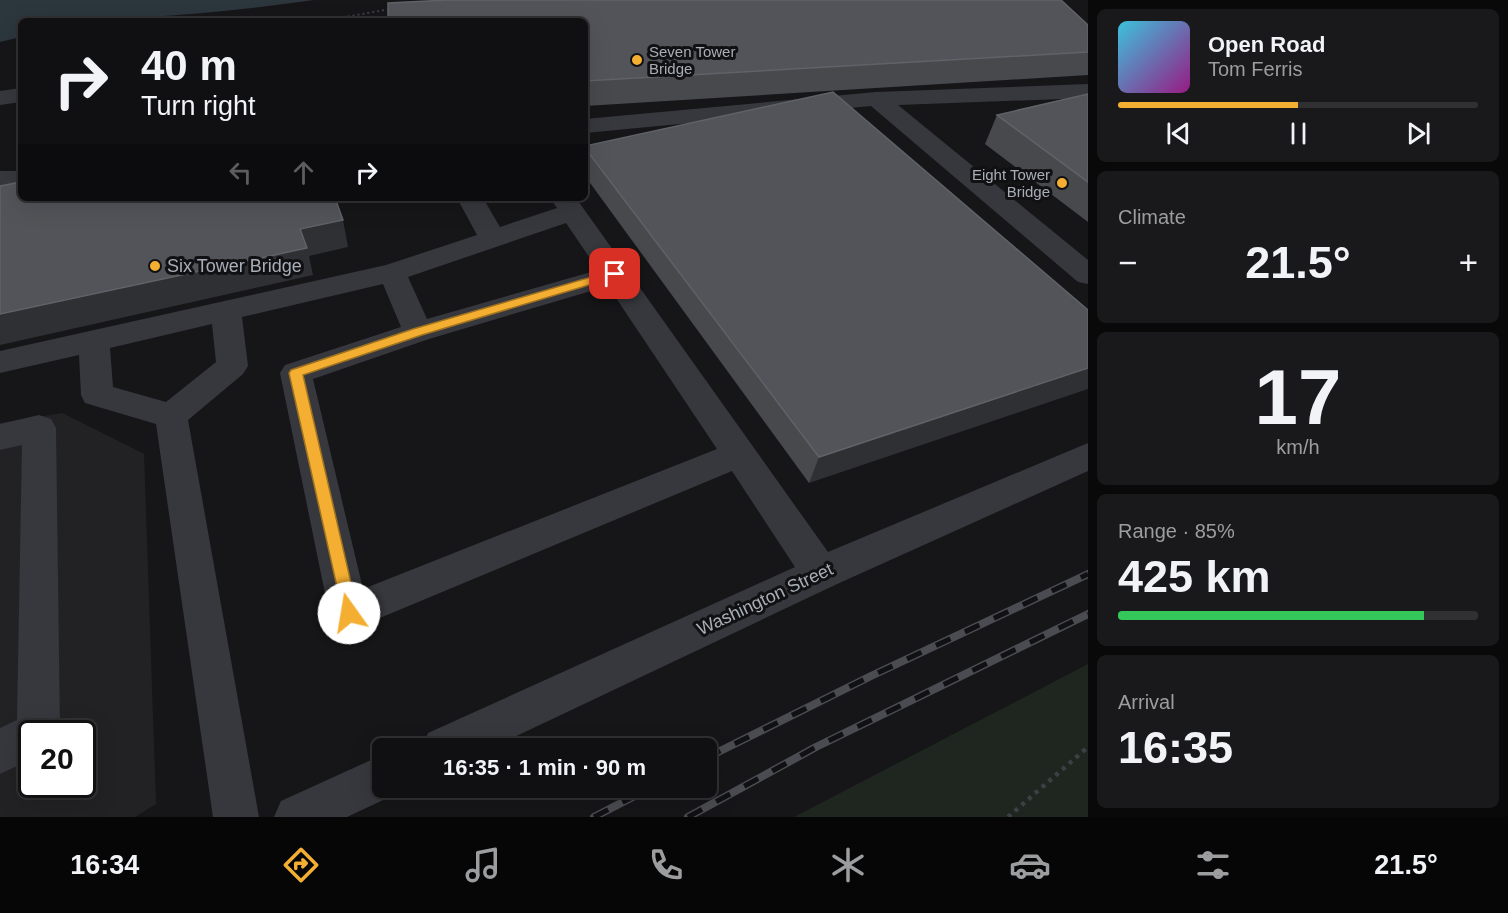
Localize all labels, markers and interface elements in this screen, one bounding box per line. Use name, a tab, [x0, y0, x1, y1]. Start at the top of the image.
text: Open Road	[1208, 32, 1325, 57]
icon: right	[42, 42, 120, 120]
text: 40 m	[141, 42, 237, 89]
place label: Seven Tower Bridge	[649, 43, 735, 77]
marker: Seven Tower Bridge	[630, 53, 644, 67]
text: Tom Ferris	[1208, 58, 1302, 80]
text: Turn right	[141, 91, 256, 121]
icon: previous	[1162, 117, 1195, 150]
icon: pause	[1282, 117, 1315, 150]
icon: next	[1402, 117, 1435, 150]
icon: left	[224, 156, 257, 189]
icon: ahead	[287, 156, 320, 189]
icon: right	[350, 156, 383, 189]
place label: Eight Tower Bridge	[972, 166, 1050, 200]
marker: Eight Tower Bridge	[1055, 176, 1069, 190]
text: Climate	[1118, 206, 1186, 228]
text: 21.5°	[1245, 237, 1351, 288]
text: −	[1118, 244, 1137, 281]
text: +	[1459, 244, 1478, 281]
pin	[589, 248, 640, 299]
place label: Six Tower Bridge	[167, 256, 302, 276]
icon: arrive	[598, 257, 631, 290]
marker: Six Tower Bridge	[148, 259, 162, 273]
text: 17	[1255, 353, 1341, 441]
text: km/h	[1276, 436, 1320, 458]
text: Range · 85%	[1118, 520, 1235, 542]
text: 425 km	[1118, 551, 1271, 602]
street label: Washington Street	[694, 559, 836, 639]
position arrow	[317, 581, 381, 645]
text: Arrival	[1118, 691, 1175, 713]
speed limit sign: 20	[18, 720, 96, 798]
text: 16:35	[1118, 722, 1233, 773]
text: 16:35 · 1 min · 90 m	[443, 755, 646, 780]
icon: directions	[280, 844, 322, 886]
icon: music	[462, 844, 504, 886]
icon: phone	[645, 844, 687, 886]
icon: climate	[827, 844, 869, 886]
icon: car	[1009, 844, 1051, 886]
icon: filters	[1192, 844, 1234, 886]
text: 16:34	[70, 850, 139, 880]
text: 21.5°	[1374, 850, 1438, 880]

